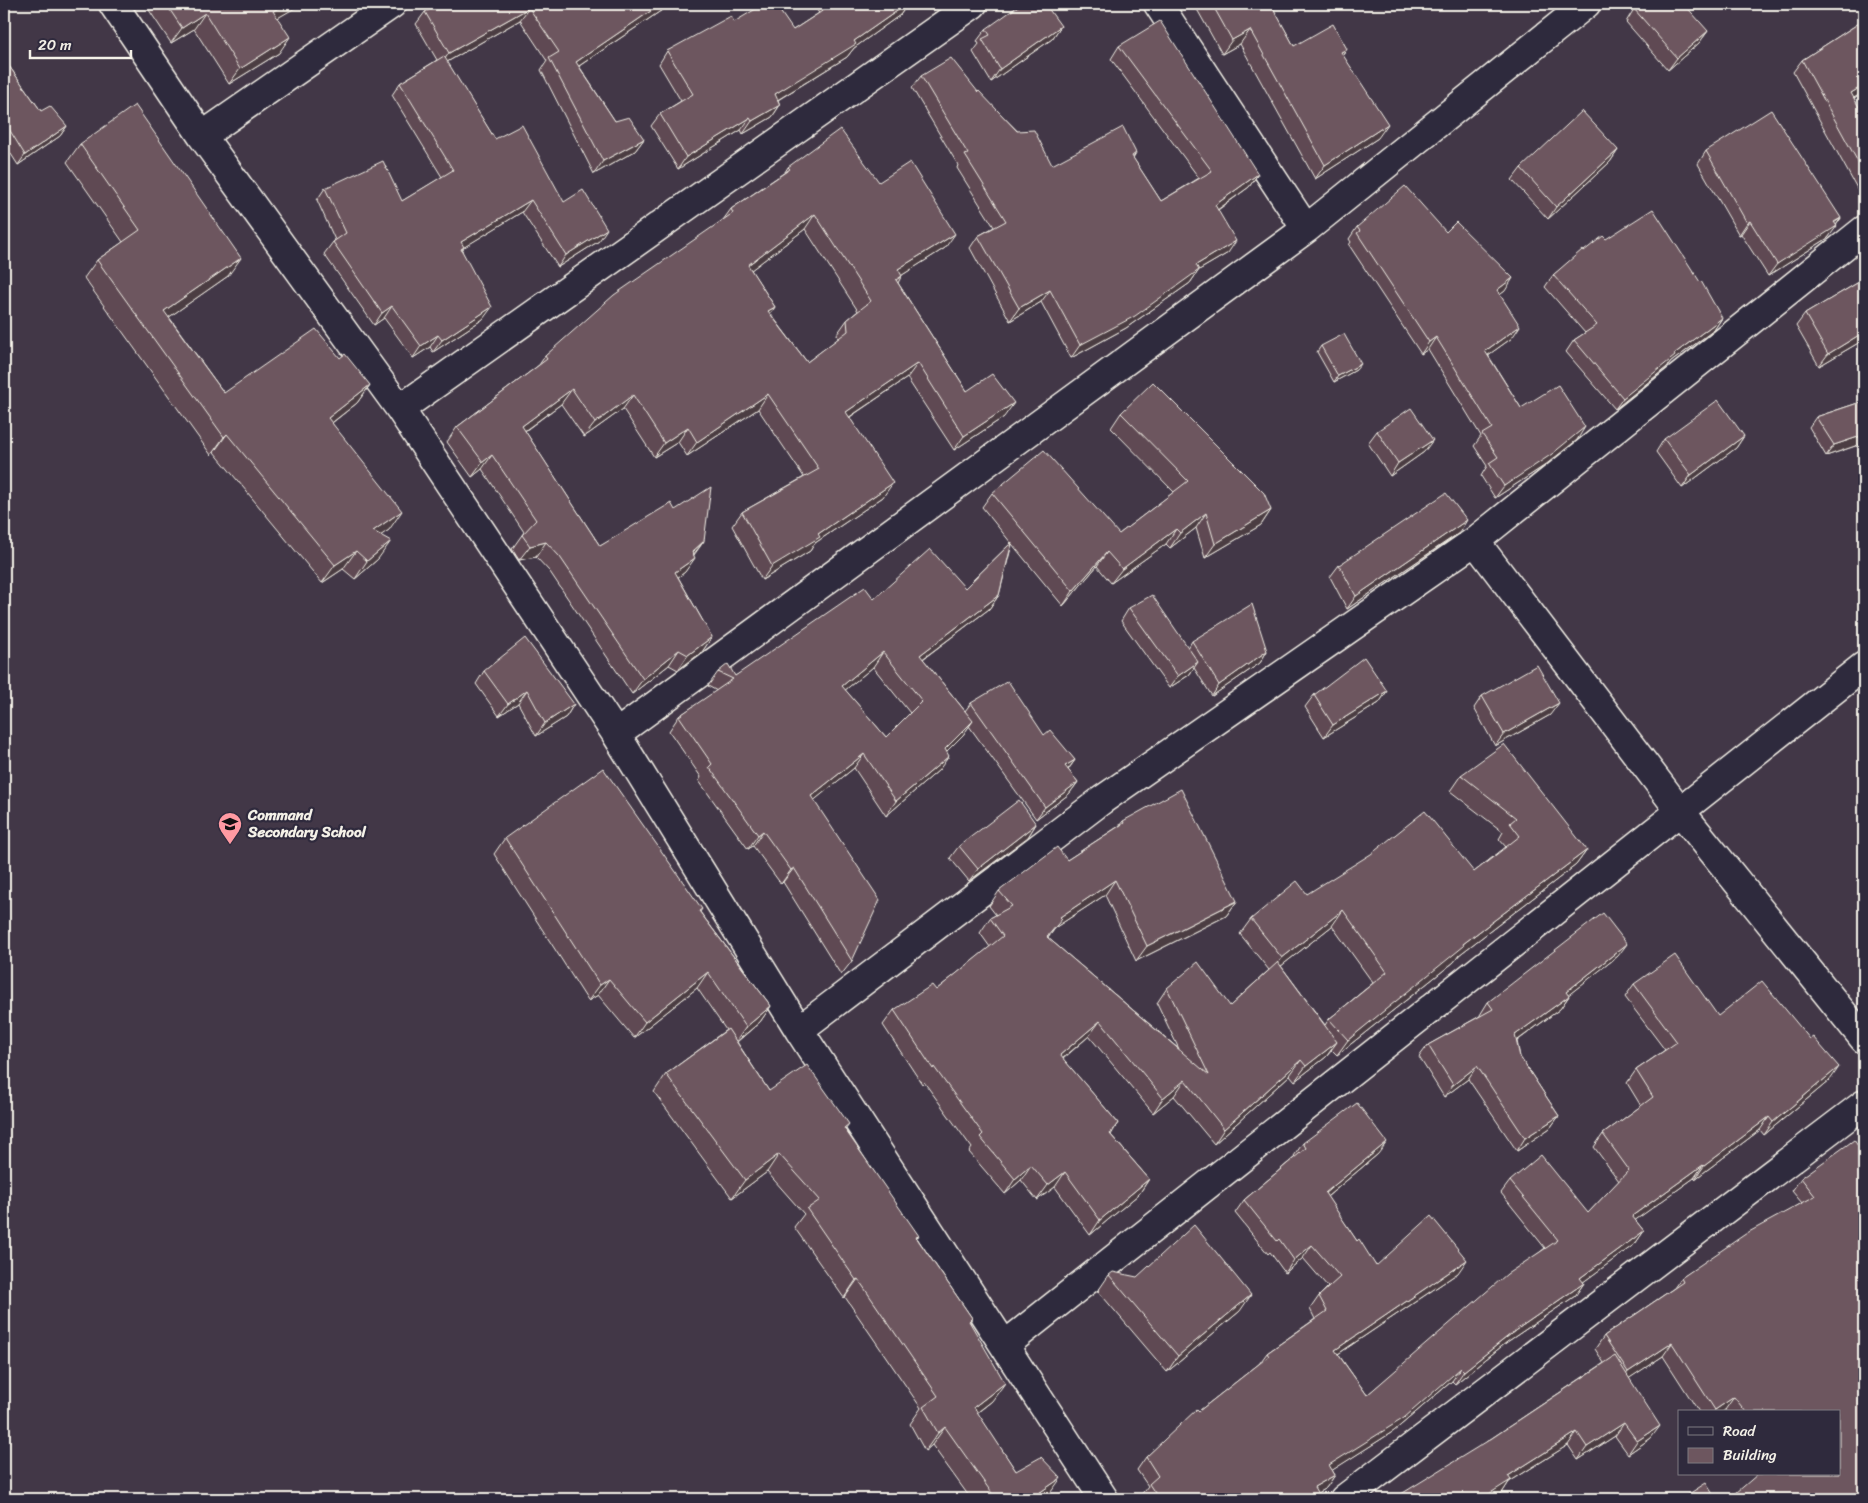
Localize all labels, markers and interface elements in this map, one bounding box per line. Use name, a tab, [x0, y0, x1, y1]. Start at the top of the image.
scale bar	[30, 28, 131, 60]
text: 20 m	[38, 32, 72, 58]
place label: Command Secondary School	[247, 802, 367, 845]
school or university icon: Command Secondary School	[217, 811, 243, 845]
legend	[1678, 1410, 1840, 1476]
text: Road	[1723, 1418, 1756, 1444]
text: Building	[1723, 1442, 1777, 1468]

